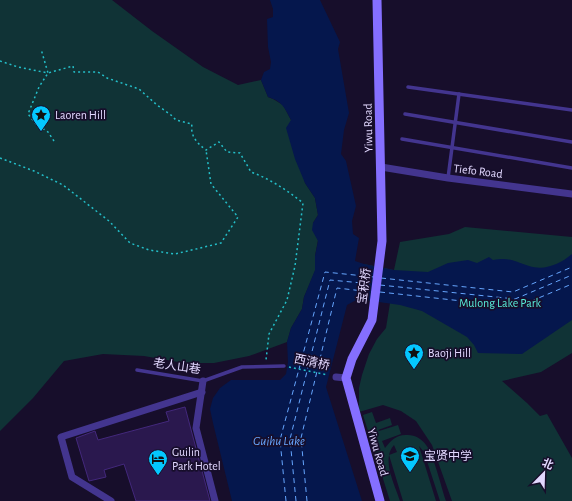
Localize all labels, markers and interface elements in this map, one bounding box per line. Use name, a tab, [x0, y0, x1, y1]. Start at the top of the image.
street label: Yiwu Road	[362, 103, 374, 153]
place icon: Laoren Hill	[30, 104, 52, 132]
place label: Laoren Hill	[55, 109, 106, 121]
street label: Tiefo Road	[453, 162, 503, 180]
street label: 宝积桥	[355, 267, 372, 305]
park label: Mulong Lake Park	[459, 297, 542, 309]
place icon: Baoji Hill	[403, 342, 425, 370]
place label: Baoji Hill	[428, 347, 471, 360]
street label: 西清桥	[293, 352, 331, 372]
street label: 老人山巷	[152, 357, 202, 375]
street label: Yiwu Road	[365, 427, 391, 477]
water label: Guihu Lake	[253, 435, 305, 448]
school or university icon: 宝贤中学	[399, 445, 421, 473]
place label: Guilin Park Hotel	[172, 446, 221, 472]
hotel icon: Guilin Park Hotel	[147, 448, 169, 476]
place label: 宝贤中学	[424, 449, 472, 462]
north arrow	[524, 453, 564, 493]
text: 北	[541, 457, 555, 471]

